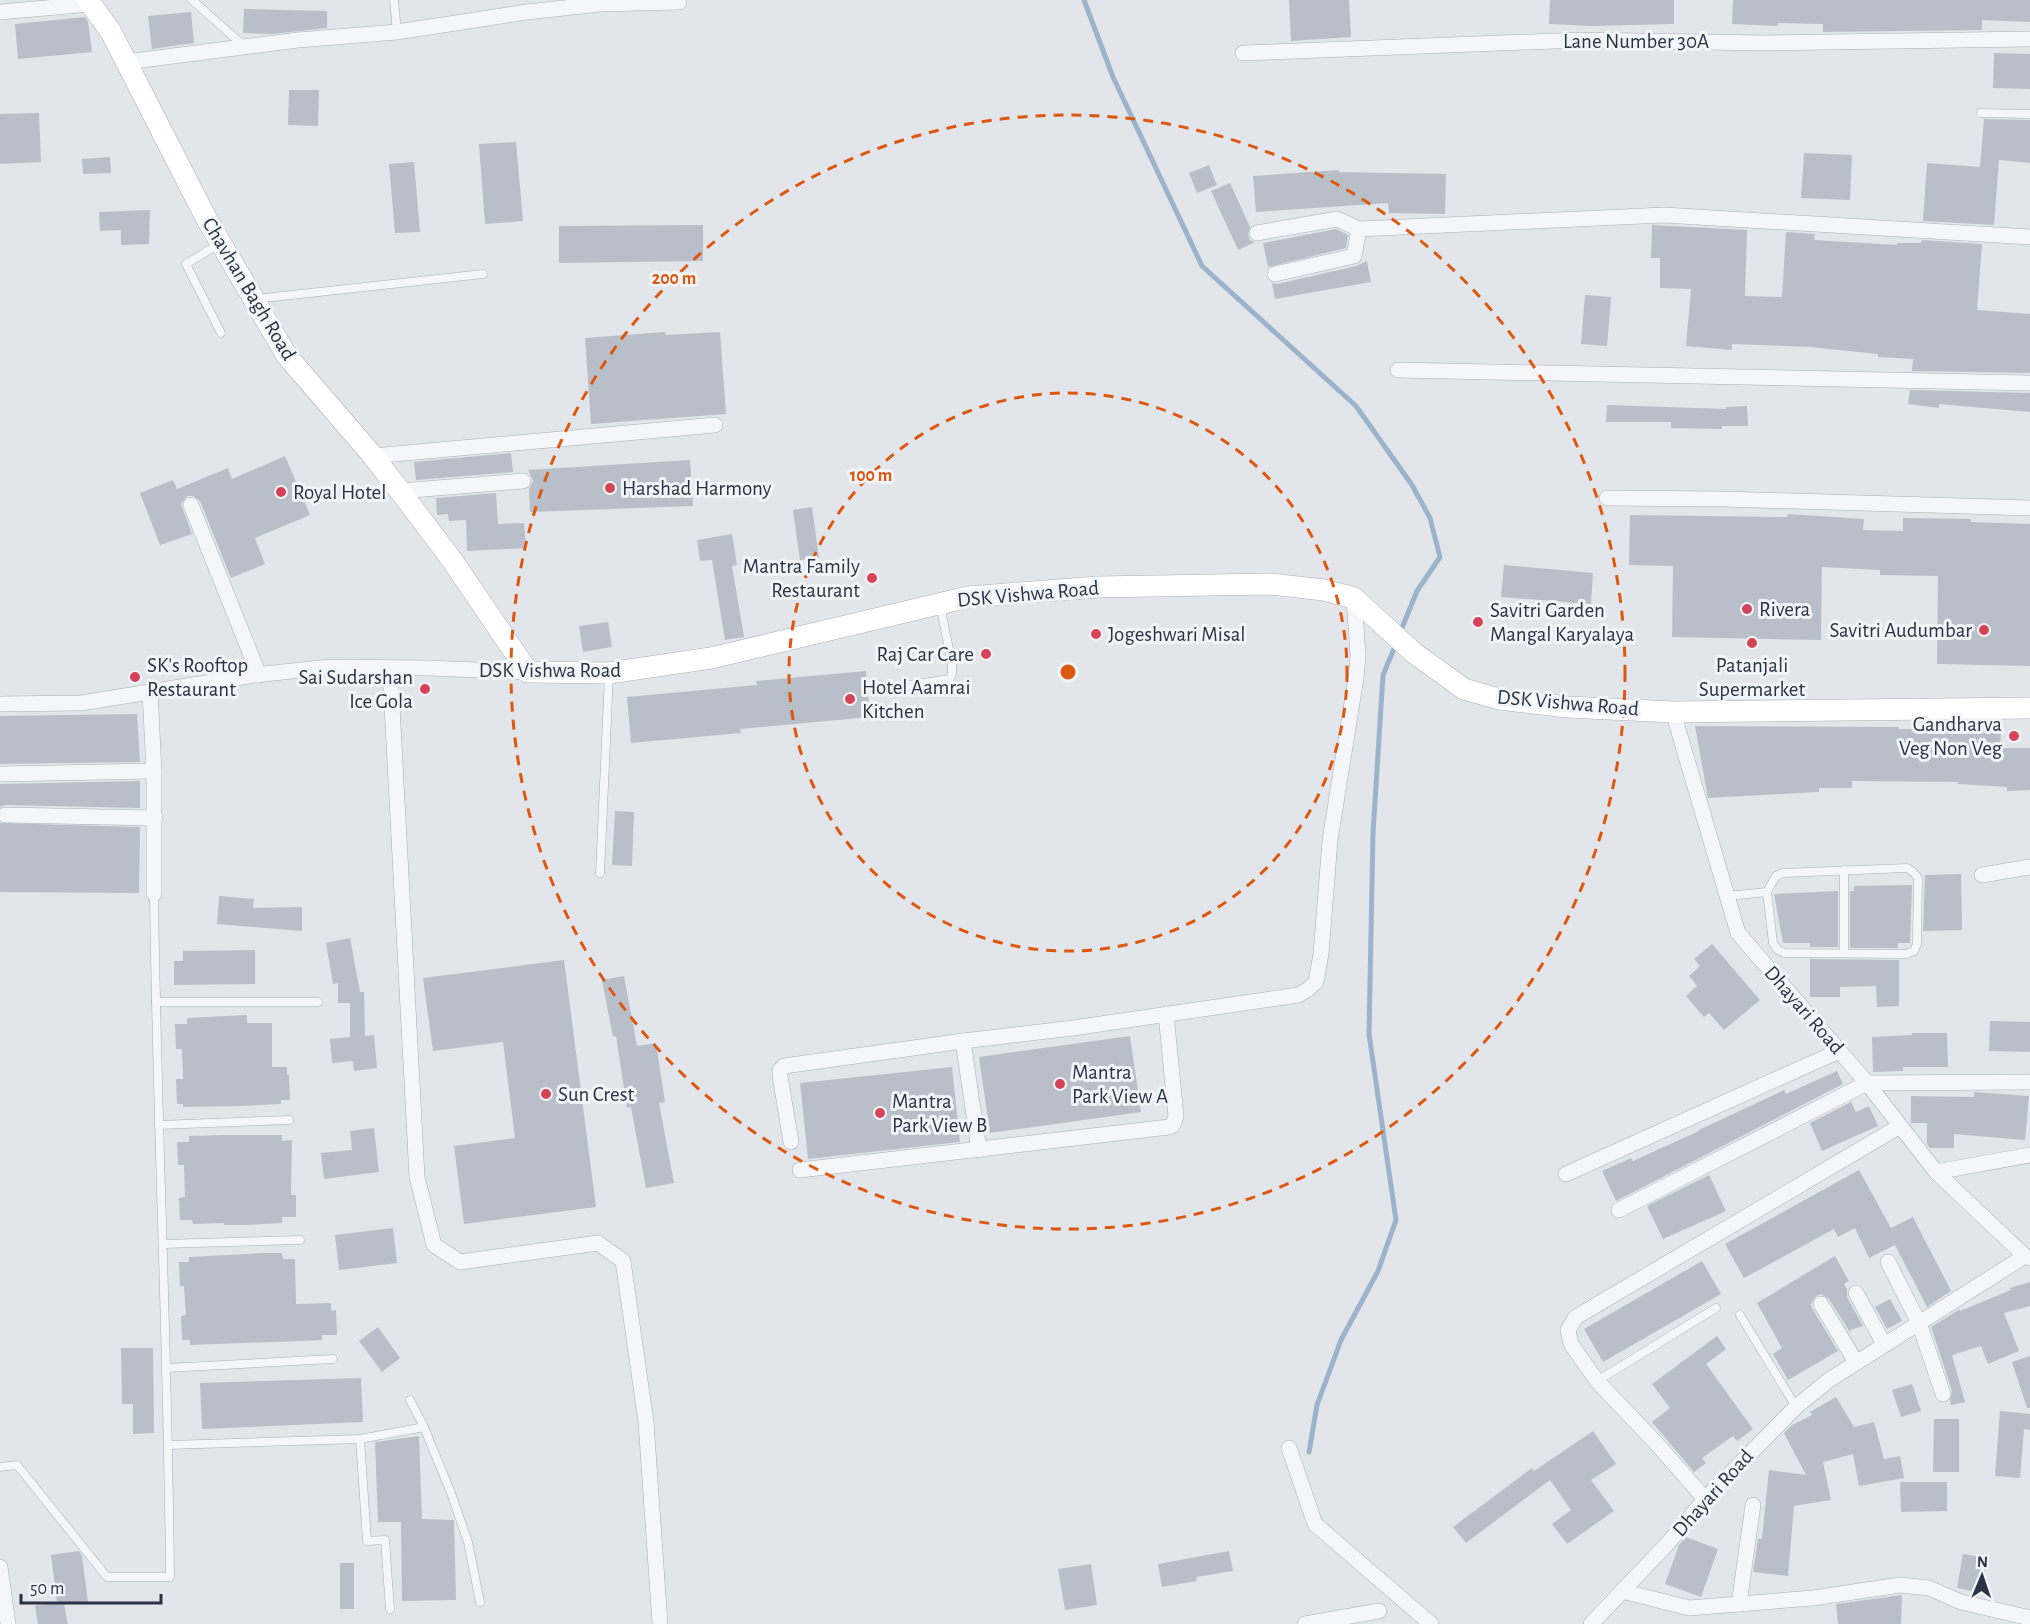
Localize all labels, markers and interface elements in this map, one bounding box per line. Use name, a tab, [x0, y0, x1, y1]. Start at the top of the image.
street label: Lane Number 30A	[1563, 31, 1709, 52]
street label: Chavhan Bagh Road	[198, 214, 300, 364]
text: 200 m	[652, 270, 696, 288]
text: 100 m	[850, 467, 892, 485]
place label: Harshad Harmony	[622, 478, 771, 499]
marker: Harshad Harmony	[603, 481, 617, 495]
place label: Royal Hotel	[293, 482, 386, 503]
marker: Royal Hotel	[274, 485, 288, 499]
place label: Mantra Family Restaurant	[743, 556, 860, 601]
marker: Mantra Family Restaurant	[865, 571, 879, 585]
street label: DSK Vishwa Road	[956, 577, 1100, 611]
place label: Rivera	[1759, 599, 1811, 620]
place label: Savitri Garden Mangal Karyalaya	[1490, 600, 1634, 645]
marker: Rivera	[1740, 602, 1754, 616]
marker: Savitri Garden Mangal Karyalaya	[1471, 615, 1485, 629]
place label: Savitri Audumbar	[1829, 620, 1972, 641]
marker: Savitri Audumbar	[1977, 623, 1991, 637]
place label: Jogeshwari Misal	[1108, 624, 1246, 645]
marker: Jogeshwari Misal	[1089, 627, 1103, 641]
marker: Patanjali Supermarket	[1745, 636, 1759, 650]
place label: Raj Car Care	[877, 644, 974, 665]
marker: Raj Car Care	[979, 647, 993, 661]
place label: SK's Rooftop Restaurant	[147, 655, 248, 700]
place label: Patanjali Supermarket	[1699, 655, 1806, 700]
street label: DSK Vishwa Road	[479, 660, 621, 681]
centre of rings	[1058, 662, 1078, 682]
place label: Sai Sudarshan Ice Gola	[298, 667, 413, 712]
marker: SK's Rooftop Restaurant	[128, 670, 142, 684]
place label: Hotel Aamrai Kitchen	[862, 677, 971, 722]
marker: Sai Sudarshan Ice Gola	[418, 682, 432, 696]
street label: DSK Vishwa Road	[1496, 686, 1640, 720]
marker: Hotel Aamrai Kitchen	[843, 692, 857, 706]
place label: Gandharva Veg Non Veg	[1899, 714, 2003, 759]
marker: Gandharva Veg Non Veg	[2007, 729, 2021, 743]
street label: Dhayari Road	[1760, 962, 1848, 1058]
place label: Mantra Park View A	[1072, 1062, 1168, 1107]
marker: Mantra Park View A	[1053, 1077, 1067, 1091]
place label: Sun Crest	[558, 1084, 634, 1105]
marker: Sun Crest	[539, 1087, 553, 1101]
place label: Mantra Park View B	[892, 1091, 987, 1136]
marker: Mantra Park View B	[873, 1106, 887, 1120]
street label: Dhayari Road	[1669, 1445, 1757, 1541]
north arrow	[1952, 1546, 2012, 1606]
text: N	[1977, 1554, 1988, 1570]
scale bar	[21, 1567, 160, 1605]
text: 50 m	[30, 1580, 64, 1598]

